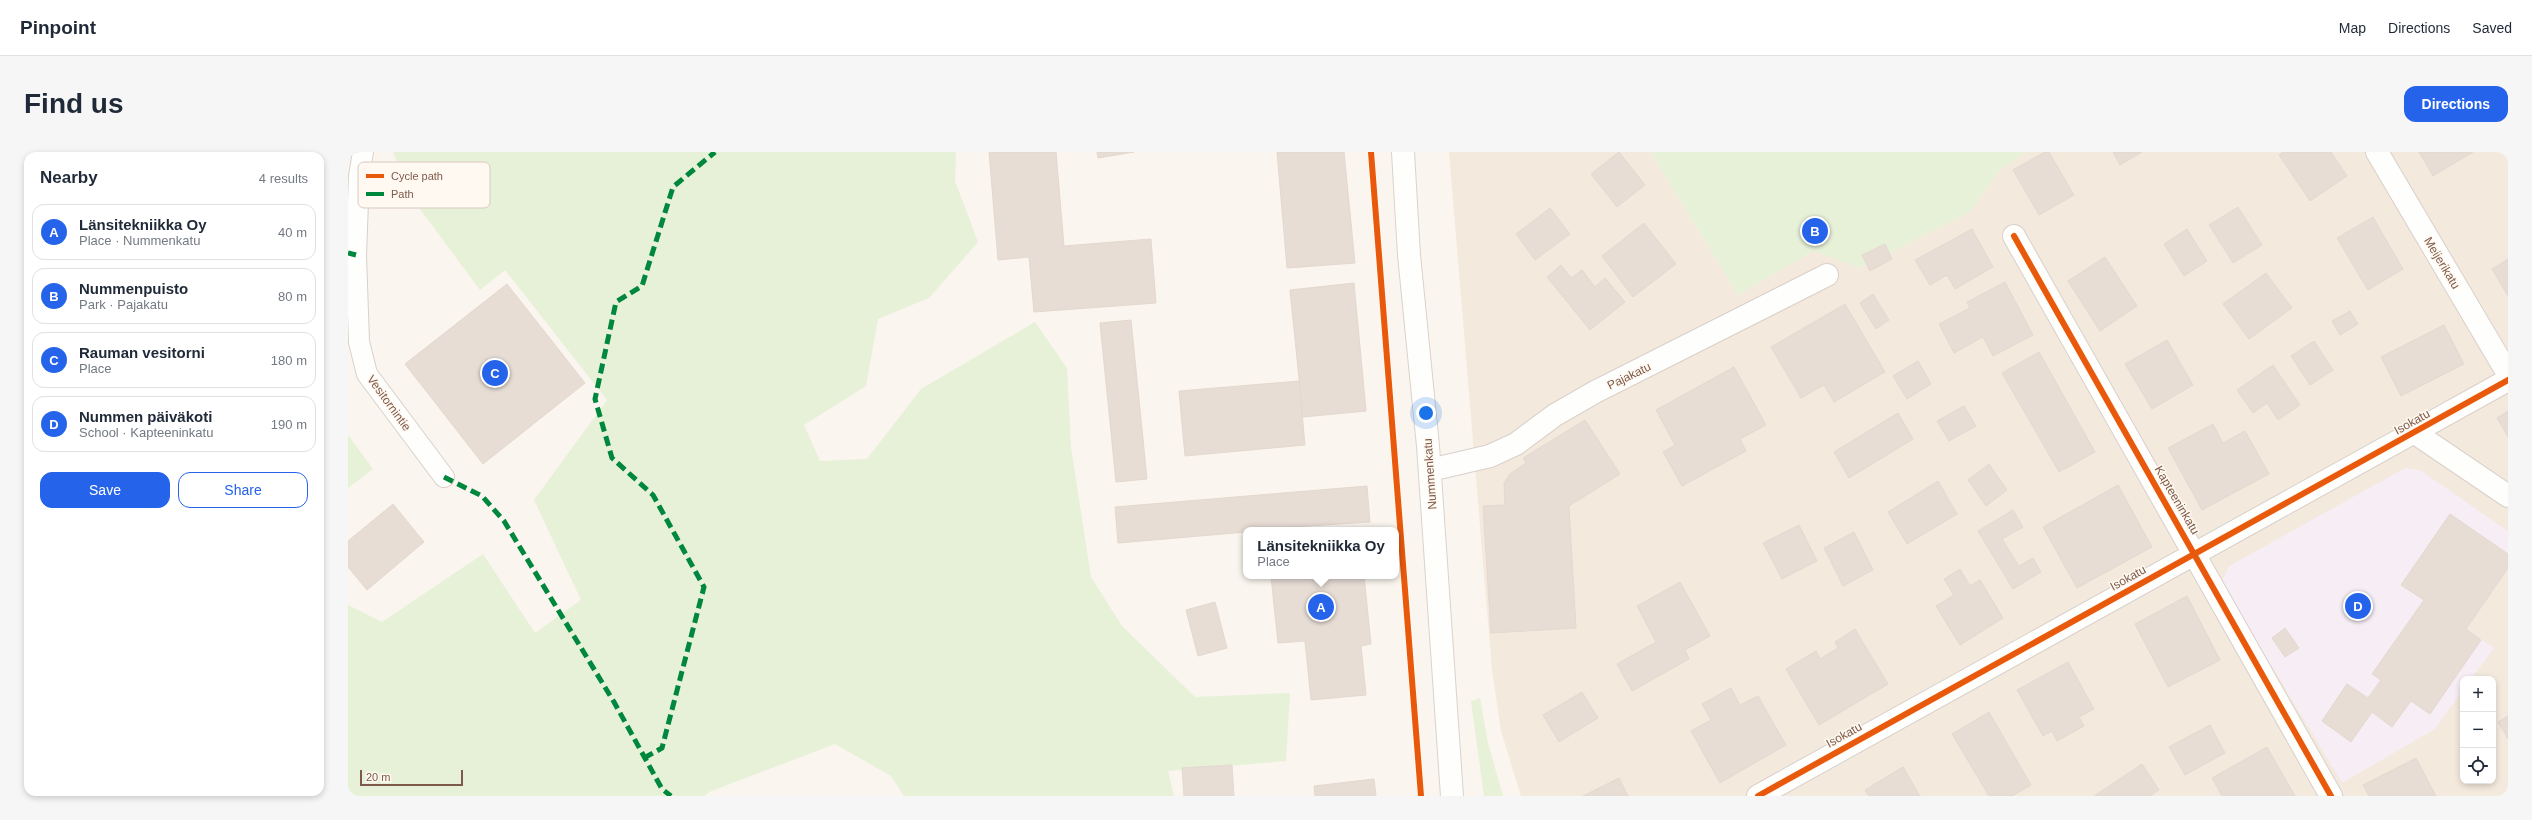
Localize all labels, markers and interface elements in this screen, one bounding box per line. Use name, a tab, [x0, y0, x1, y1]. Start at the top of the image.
text: Pinpoint	[20, 17, 96, 38]
text: Map	[2339, 20, 2366, 36]
text: Directions	[2388, 20, 2450, 36]
text: Saved	[2472, 20, 2512, 36]
button: Directions	[2404, 86, 2508, 122]
text: Find us	[24, 88, 124, 119]
legend	[358, 162, 490, 208]
text: Nearby	[40, 168, 98, 187]
text: Cycle path	[391, 170, 443, 182]
text: 4 results	[259, 171, 308, 186]
text: Path	[391, 188, 414, 200]
text: Länsitekniikka Oy	[79, 216, 207, 233]
pin: B	[1802, 216, 1828, 246]
text: A	[49, 225, 59, 240]
text: 40 m	[278, 225, 307, 240]
text: Place · Nummenkatu	[79, 233, 200, 248]
street label: Meijerikatu	[2421, 235, 2463, 291]
text: Nummenpuisto	[79, 280, 188, 297]
text: B	[49, 289, 59, 304]
text: 80 m	[278, 289, 307, 304]
text: Park · Pajakatu	[79, 297, 168, 312]
text: Rauman vesitorni	[79, 344, 205, 361]
text: C	[49, 353, 59, 368]
text: 180 m	[271, 353, 307, 368]
pin: C	[482, 358, 508, 388]
street label: Pajakatu	[1605, 359, 1653, 393]
text: Place	[79, 361, 112, 376]
street label: Vesitornintie	[364, 372, 414, 434]
your location	[1416, 403, 1436, 423]
street label: Isokatu	[2392, 406, 2432, 438]
text: Nummen päiväkoti	[79, 408, 212, 425]
text: D	[49, 417, 59, 432]
text: 190 m	[271, 417, 307, 432]
text: School · Kapteeninkatu	[79, 425, 213, 440]
street label: Nummenkatu	[1421, 438, 1439, 510]
street label: Kapteeninkatu	[2152, 463, 2202, 537]
button: Save	[40, 472, 170, 508]
button: Share	[178, 472, 308, 508]
popup	[1243, 527, 1399, 579]
text: Länsitekniikka Oy	[1257, 537, 1385, 554]
text: Place	[1257, 554, 1290, 569]
street label: Isokatu	[2108, 562, 2148, 594]
pin: D	[2345, 591, 2371, 621]
pin: A	[1308, 592, 1334, 622]
map controls	[2460, 676, 2496, 784]
button: +	[2460, 676, 2496, 712]
button: −	[2460, 712, 2496, 748]
street label: Isokatu	[1824, 719, 1864, 751]
button: locate	[2460, 748, 2496, 784]
scale bar	[360, 768, 463, 787]
text: 20 m	[366, 771, 390, 783]

